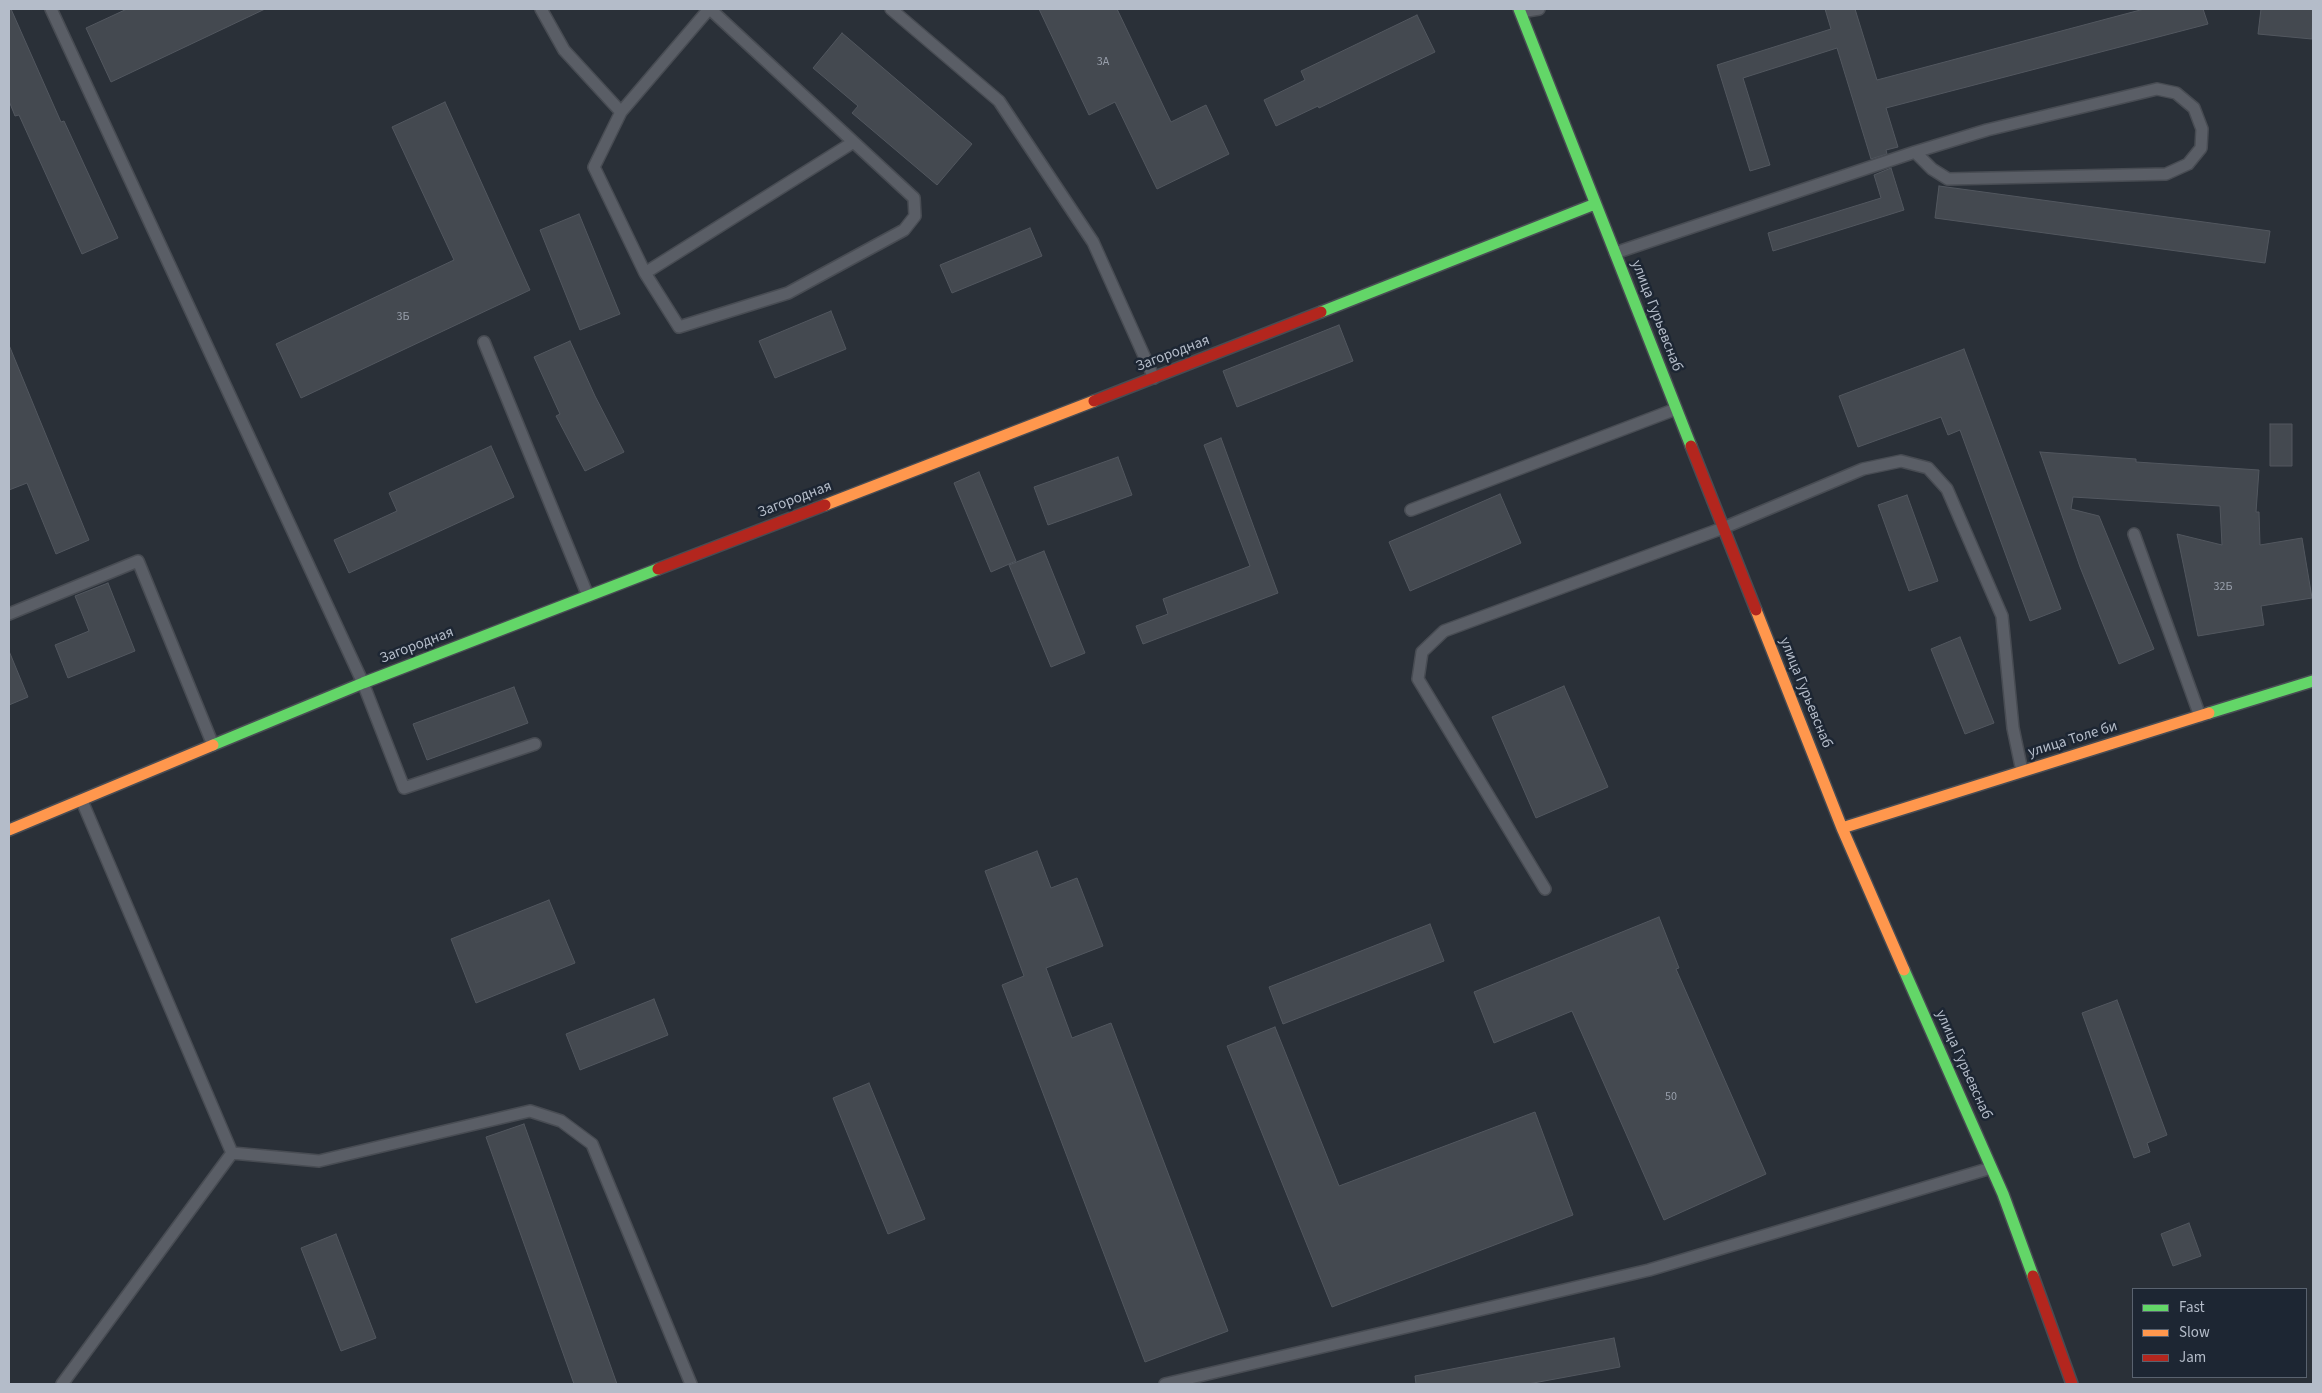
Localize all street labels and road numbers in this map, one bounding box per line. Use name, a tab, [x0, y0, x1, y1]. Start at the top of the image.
street label: улица Гурьевснаб	[1626, 258, 1686, 374]
street label: Загородная	[1134, 332, 1212, 376]
street label: Загородная	[756, 478, 834, 522]
street label: Загородная	[378, 624, 456, 668]
street label: улица Гурьевснаб	[1775, 635, 1835, 751]
street label: улица Толе би	[2026, 718, 2120, 762]
street label: улица Гурьевснаб	[1931, 1008, 1995, 1122]

